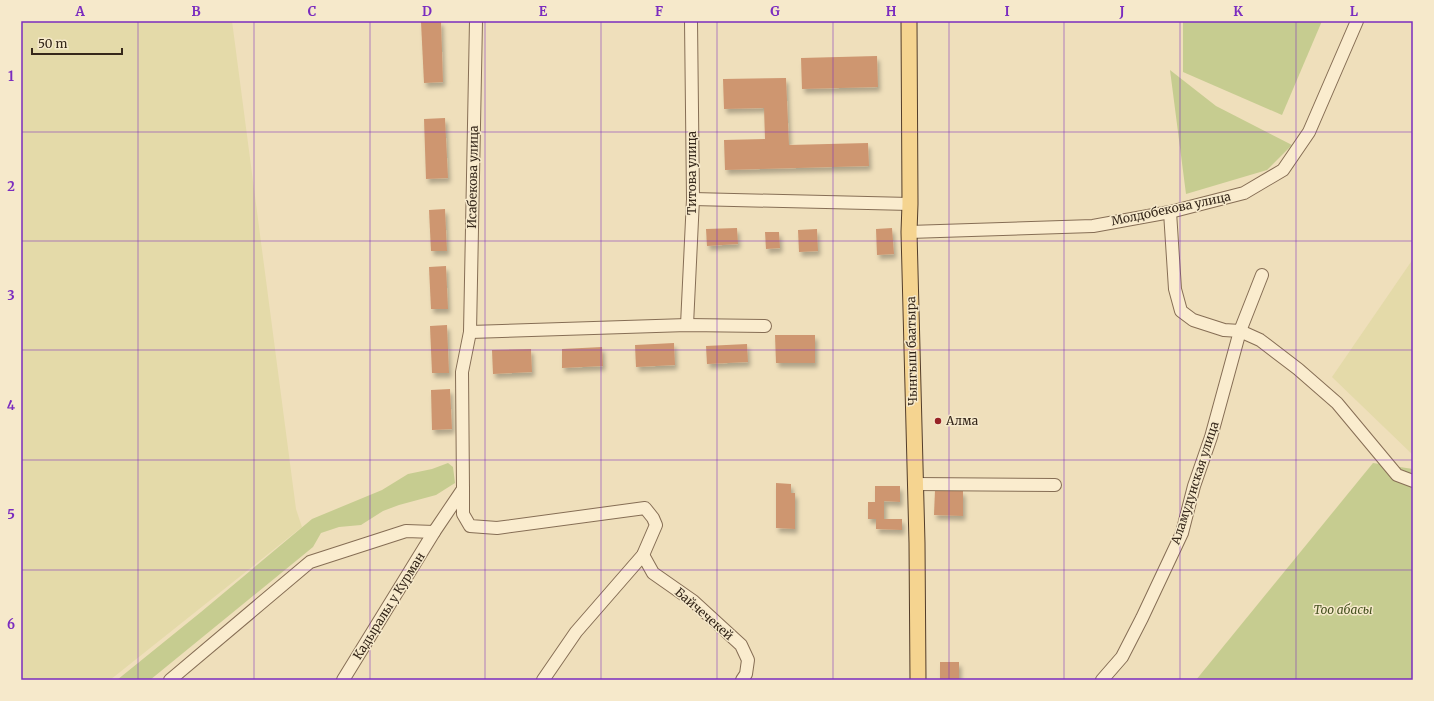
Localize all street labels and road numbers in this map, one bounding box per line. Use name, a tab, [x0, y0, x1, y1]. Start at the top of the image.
street label: Исабекова улица	[464, 125, 481, 229]
street label: Титова улица	[684, 130, 699, 215]
street label: Молдобекова улица	[1110, 188, 1233, 229]
street label: Чынгыш баатыра	[903, 296, 920, 406]
street label: Аламудунская улица	[1167, 419, 1222, 547]
street label: Кадыралы у Курман	[350, 549, 428, 662]
street label: Байчечекей	[672, 584, 737, 643]

